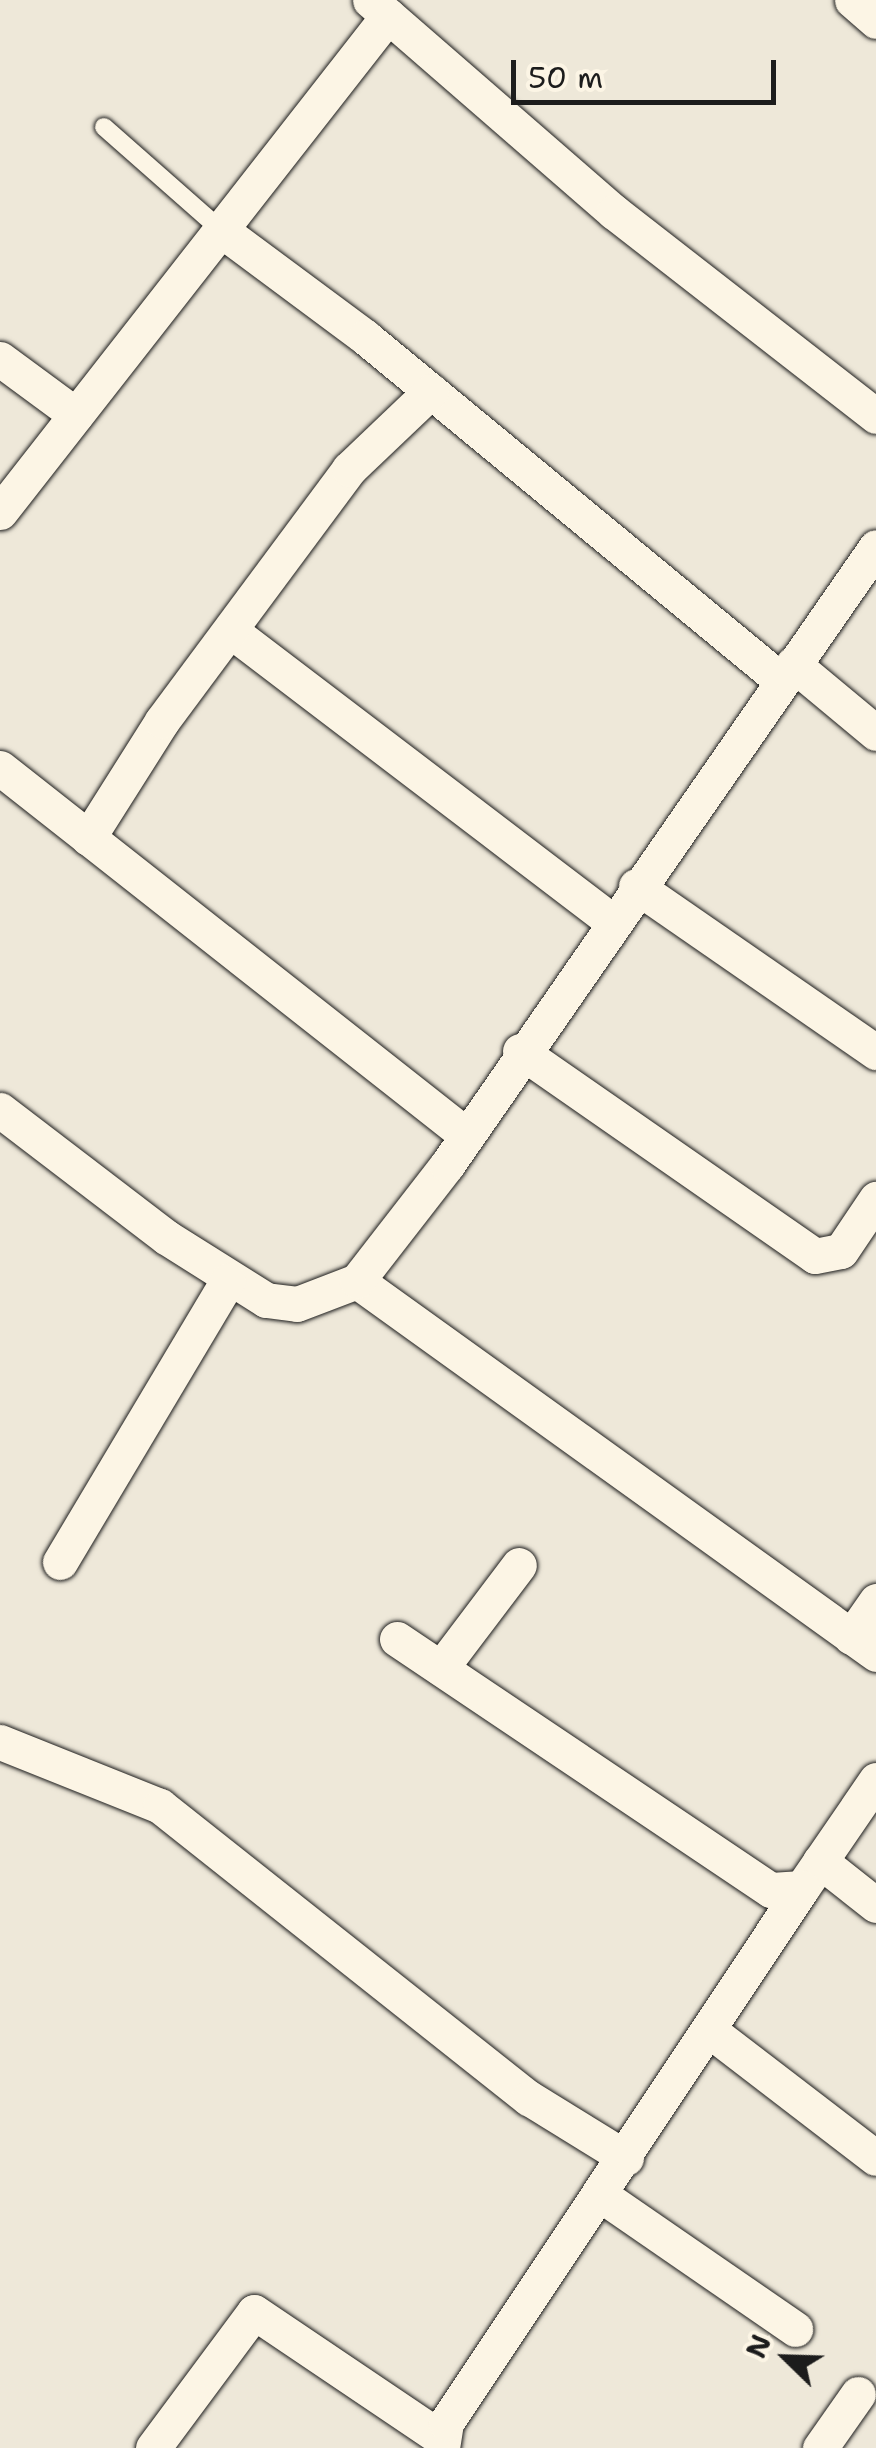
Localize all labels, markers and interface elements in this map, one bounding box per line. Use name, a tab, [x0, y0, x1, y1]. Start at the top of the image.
scale bar	[516, 40, 781, 102]
text: 50 m	[528, 57, 603, 98]
north arrow	[736, 2308, 836, 2408]
text: N	[737, 2329, 780, 2364]

